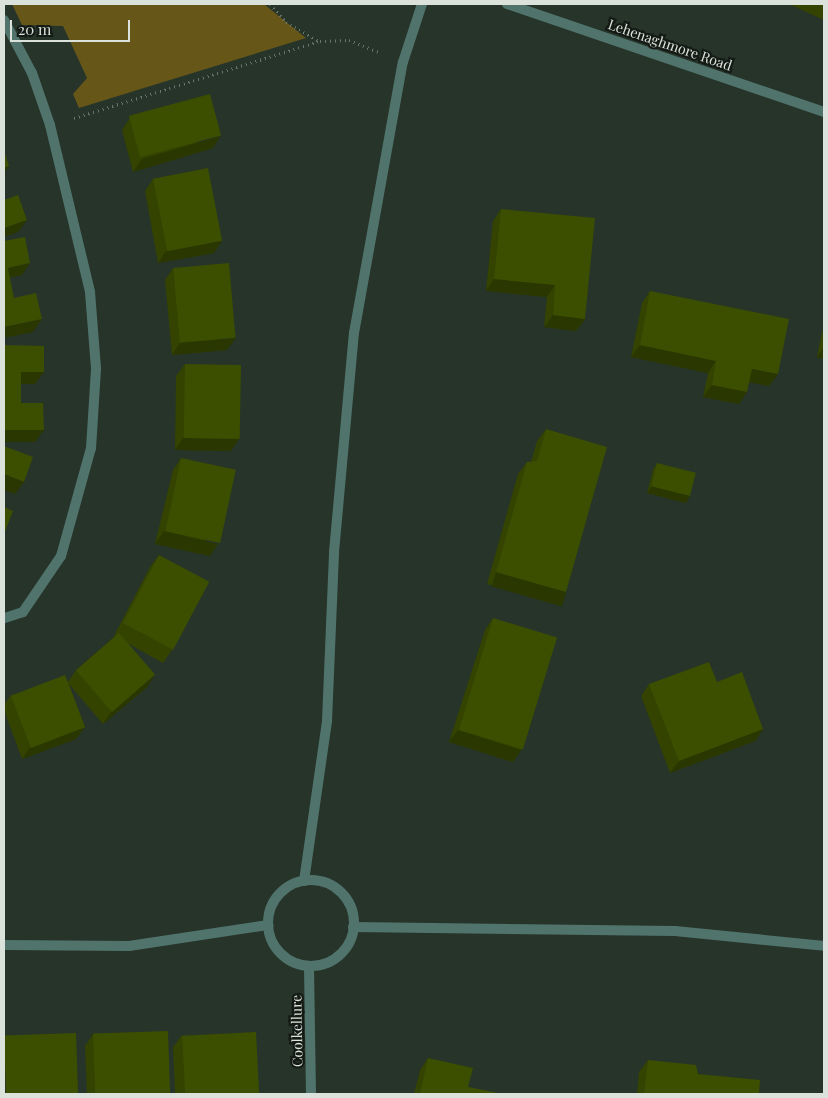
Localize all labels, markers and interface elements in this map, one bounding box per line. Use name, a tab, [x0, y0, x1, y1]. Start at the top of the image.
scale bar	[12, 10, 132, 42]
street label: Lehenaghmore Road	[606, 16, 734, 74]
text: 20 m	[18, 19, 51, 39]
street label: Coolkellure	[288, 995, 306, 1067]

